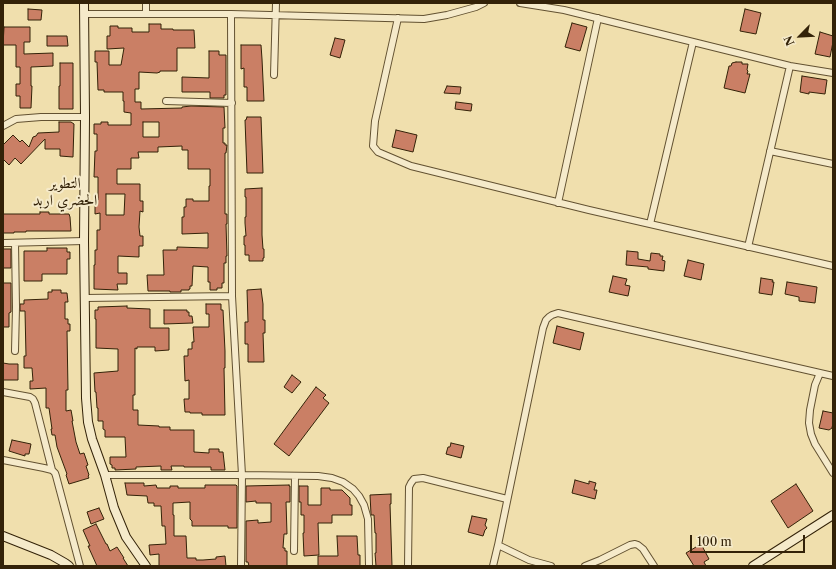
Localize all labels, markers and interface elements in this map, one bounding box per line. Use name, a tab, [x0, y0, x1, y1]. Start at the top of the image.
north arrow	[780, 16, 820, 56]
text: N	[781, 34, 797, 48]
district label: التطوير الحضري اربد	[33, 175, 97, 210]
scale bar	[692, 527, 807, 553]
text: 100 m	[697, 534, 732, 549]

